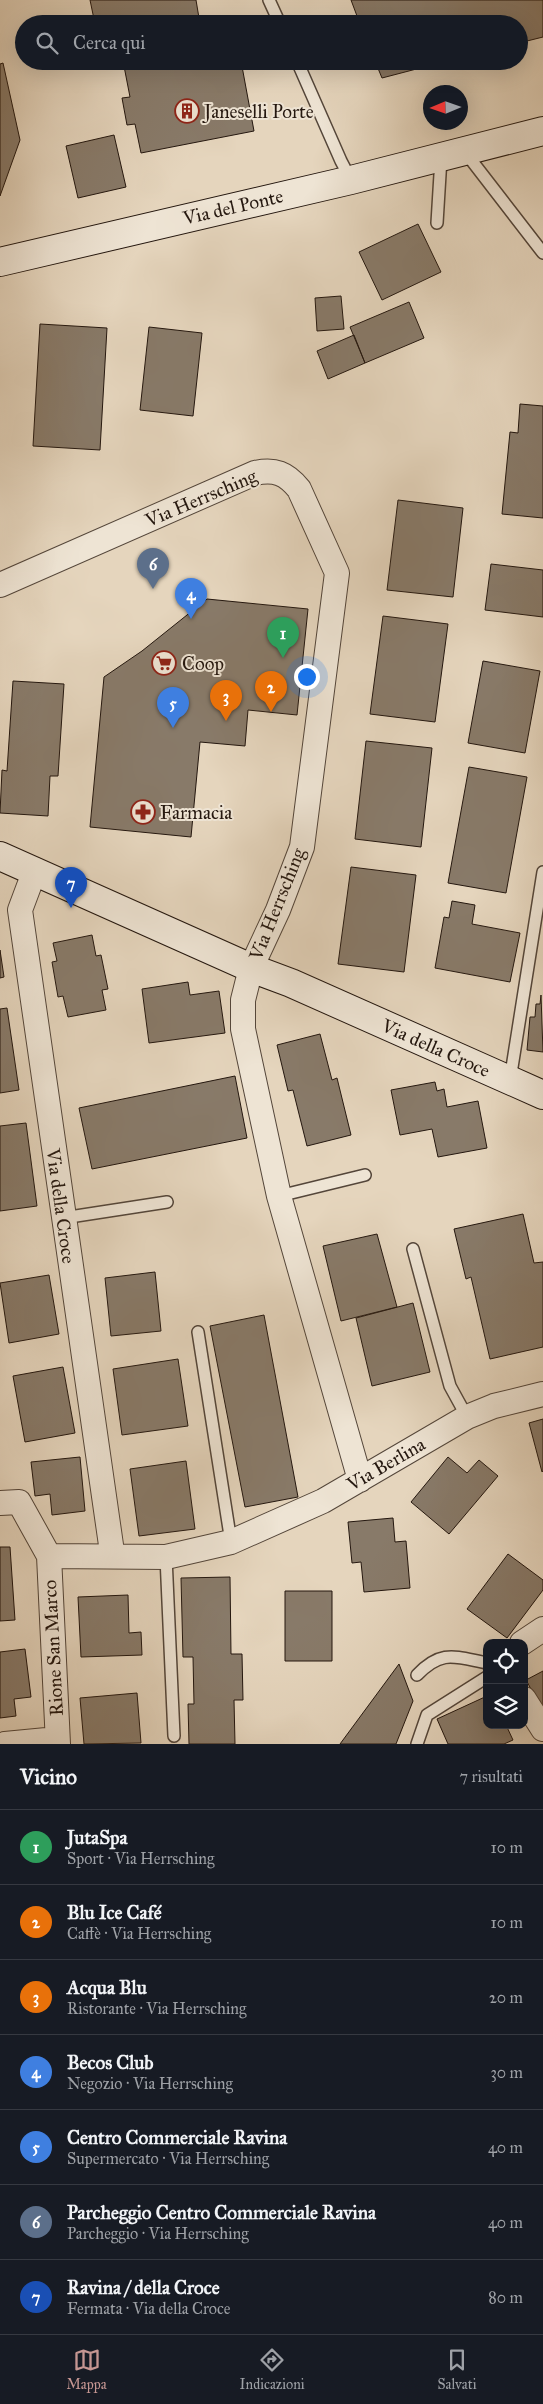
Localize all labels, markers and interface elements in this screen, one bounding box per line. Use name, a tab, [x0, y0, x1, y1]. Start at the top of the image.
search box	[15, 15, 528, 70]
icon: search	[33, 29, 61, 57]
text: Cerca qui	[73, 31, 145, 54]
north arrow	[423, 85, 468, 130]
building icon: Janeselli Porte	[174, 98, 200, 124]
place label: Janeselli Porte	[202, 100, 314, 124]
street label: Via del Ponte	[180, 184, 285, 230]
street label: Via Herrsching	[141, 464, 261, 533]
pin: 6	[137, 548, 169, 589]
pin: 4	[175, 578, 207, 619]
pin: 1	[267, 617, 299, 658]
supermarket icon: Coop	[151, 650, 177, 676]
place label: Coop	[182, 652, 224, 675]
your location	[294, 664, 320, 690]
pin: 2	[255, 671, 287, 712]
pin: 3	[210, 680, 242, 721]
pin: 5	[157, 687, 189, 728]
pharmacy icon: Farmacia	[130, 799, 156, 825]
place label: Farmacia	[160, 801, 233, 824]
street label: Via Herrsching	[244, 844, 311, 965]
pin: 7	[55, 867, 87, 908]
street label: Via della Croce	[377, 1013, 494, 1082]
street label: Via della Croce	[41, 1146, 80, 1265]
street label: Via Berlina	[342, 1432, 430, 1496]
street label: Rione San Marco	[38, 1579, 68, 1717]
map controls	[483, 1639, 528, 1729]
button: locate	[483, 1639, 528, 1684]
button: layers	[483, 1684, 528, 1729]
text: Vicino	[20, 1764, 77, 1790]
text: 7 risultati	[460, 1767, 523, 1786]
text: JutaSpa	[67, 1826, 128, 1849]
text: 1	[33, 1838, 39, 1857]
text: 10 m	[491, 1838, 523, 1857]
text: Sport · Via Herrsching	[67, 1849, 214, 1868]
text: Blu Ice Café	[67, 1901, 162, 1924]
text: 2	[32, 1913, 40, 1932]
text: 10 m	[491, 1913, 523, 1932]
text: Caffè · Via Herrsching	[67, 1924, 211, 1943]
text: Acqua Blu	[67, 1976, 147, 1999]
text: 3	[33, 1988, 39, 2007]
text: 20 m	[489, 1988, 523, 2007]
text: Ristorante · Via Herrsching	[67, 1999, 246, 2018]
text: Becos Club	[67, 2051, 154, 2074]
text: 4	[32, 2063, 40, 2082]
text: 30 m	[490, 2063, 523, 2082]
text: Negozio · Via Herrsching	[67, 2074, 233, 2093]
text: Centro Commerciale Ravina	[67, 2126, 287, 2149]
text: 5	[32, 2138, 40, 2157]
text: 40 m	[488, 2138, 523, 2157]
text: Supermercato · Via Herrsching	[67, 2149, 269, 2168]
text: Parcheggio Centro Commerciale Ravina	[67, 2201, 376, 2224]
text: 6	[32, 2213, 40, 2232]
text: 40 m	[488, 2213, 523, 2232]
text: Parcheggio · Via Herrsching	[67, 2224, 249, 2243]
text: Ravina / della Croce	[67, 2276, 220, 2299]
text: 7	[32, 2288, 40, 2307]
text: 80 m	[488, 2288, 523, 2307]
text: Fermata · Via della Croce	[67, 2299, 230, 2318]
tab: Mappa	[66, 2346, 107, 2393]
tab: Indicazioni	[240, 2346, 305, 2393]
tab: Salvati	[438, 2346, 477, 2393]

